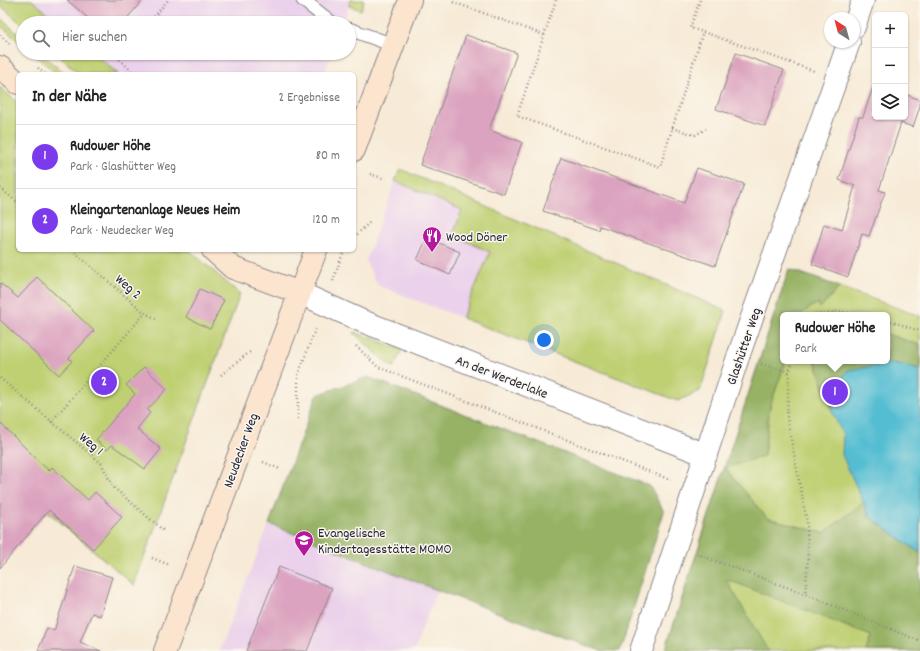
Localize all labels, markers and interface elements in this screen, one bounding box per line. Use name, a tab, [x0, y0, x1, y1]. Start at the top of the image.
north arrow	[824, 12, 860, 48]
map controls	[872, 12, 908, 120]
button: +	[872, 12, 908, 48]
search box	[16, 16, 356, 60]
icon: search	[30, 27, 52, 49]
text: Hier suchen	[62, 27, 127, 49]
button: −	[872, 48, 908, 84]
button: layers	[872, 84, 908, 120]
text: In der Nähe	[32, 86, 107, 110]
text: 2 Ergebnisse	[279, 89, 340, 108]
text: Rudower Höhe	[70, 136, 151, 158]
text: 1	[44, 147, 46, 166]
text: 80 m	[316, 147, 340, 166]
text: Park · Glashütter Weg	[70, 158, 176, 177]
text: Kleingartenanlage Neues Heim	[70, 200, 240, 222]
text: 2	[42, 211, 48, 230]
text: 120 m	[312, 211, 340, 230]
text: Park · Neudecker Weg	[70, 222, 174, 241]
restaurant icon: Wood Döner	[421, 225, 443, 253]
place label: Wood Döner	[446, 228, 508, 248]
street label: Weg 2	[110, 270, 145, 305]
street label: Glashütter Weg	[722, 305, 767, 388]
popup	[780, 312, 890, 364]
text: Rudower Höhe	[795, 318, 875, 340]
your location	[534, 330, 554, 350]
text: Park	[795, 340, 817, 359]
street label: An der Werderlake	[452, 351, 550, 405]
pin: 2	[91, 367, 117, 397]
pin: 1	[822, 377, 848, 407]
street label: Neudecker Weg	[219, 411, 265, 491]
street label: Weg 1	[74, 428, 107, 461]
place label: Evangelische Kindertagesstätte MOMO	[318, 524, 452, 560]
school or university icon: Evangelische Kindertagesstätte MOMO	[293, 529, 315, 557]

